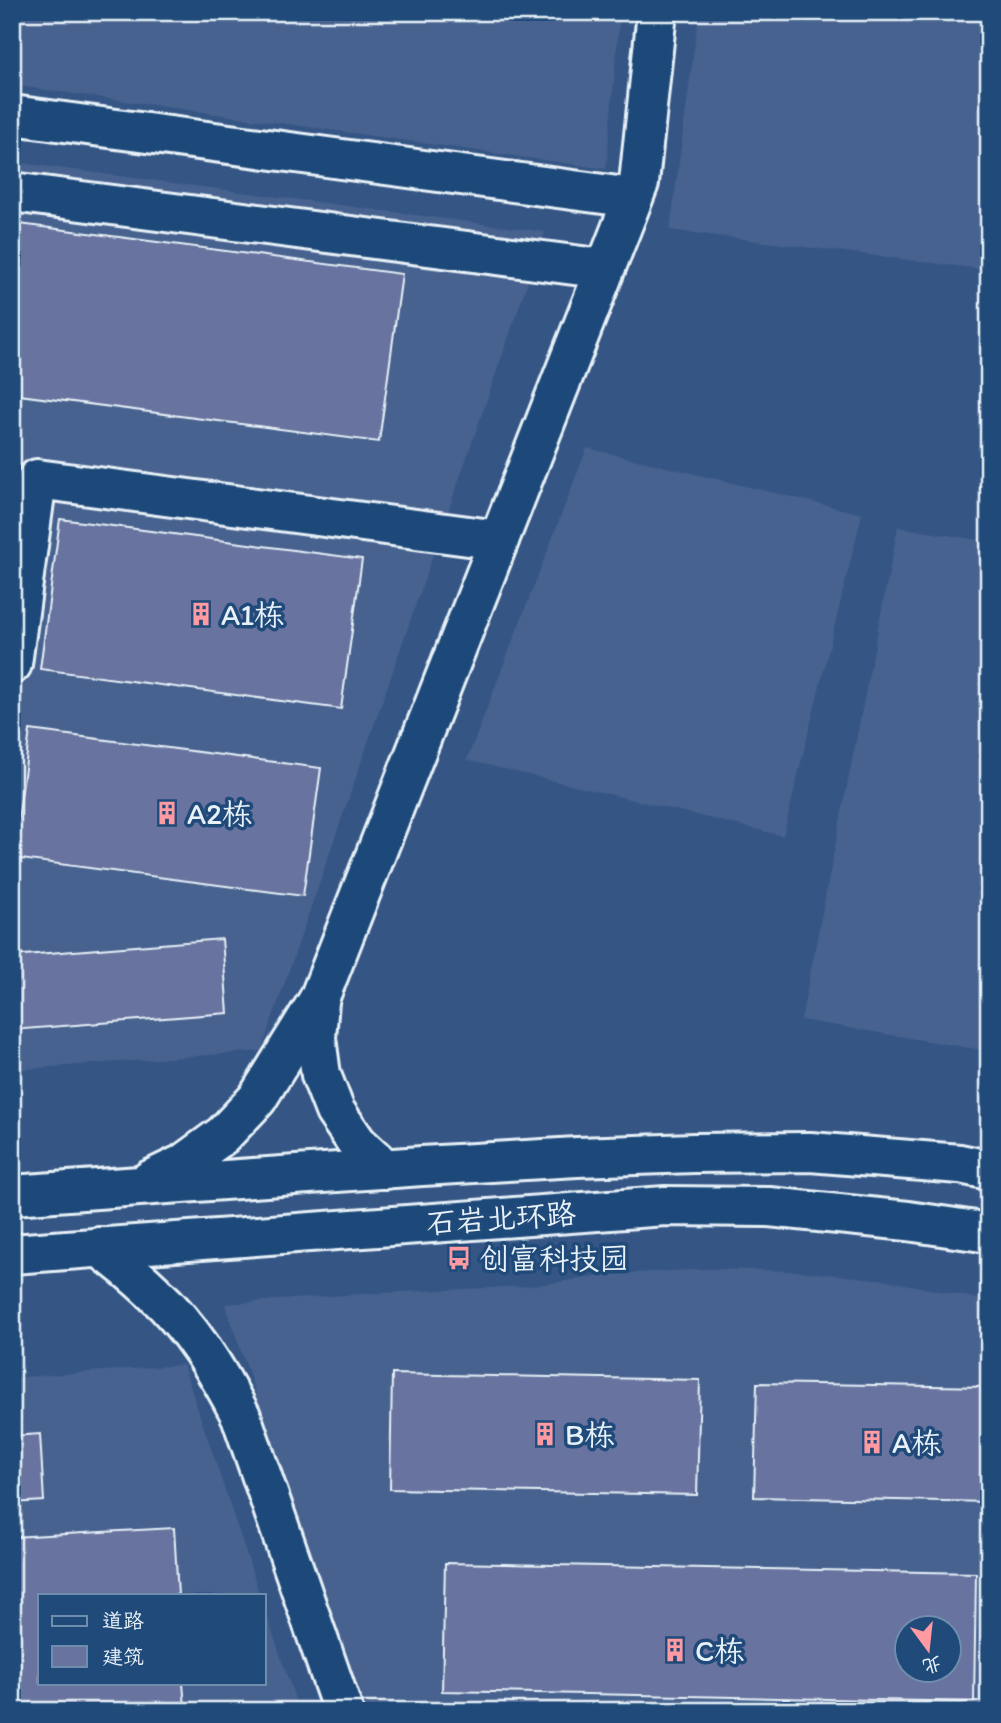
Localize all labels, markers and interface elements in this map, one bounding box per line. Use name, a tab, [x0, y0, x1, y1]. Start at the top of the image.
place label: A1栋	[221, 596, 284, 633]
building icon: A1栋	[187, 600, 215, 628]
place label: A2栋	[187, 795, 252, 832]
building icon: A2栋	[153, 799, 181, 827]
street label: 石岩北环路	[425, 1194, 577, 1242]
place label: 创富科技园	[479, 1240, 629, 1277]
bus stop icon: 创富科技园	[445, 1244, 473, 1272]
place label: B栋	[565, 1416, 614, 1453]
building icon: B栋	[531, 1420, 559, 1448]
place label: A栋	[892, 1424, 941, 1461]
building icon: A栋	[858, 1428, 886, 1456]
legend	[38, 1594, 266, 1684]
text: 道路	[102, 1608, 144, 1633]
north arrow	[892, 1614, 962, 1684]
place label: C栋	[695, 1632, 744, 1669]
building icon: C栋	[661, 1636, 689, 1664]
text: 建筑	[102, 1644, 144, 1669]
text: 北	[920, 1651, 944, 1679]

